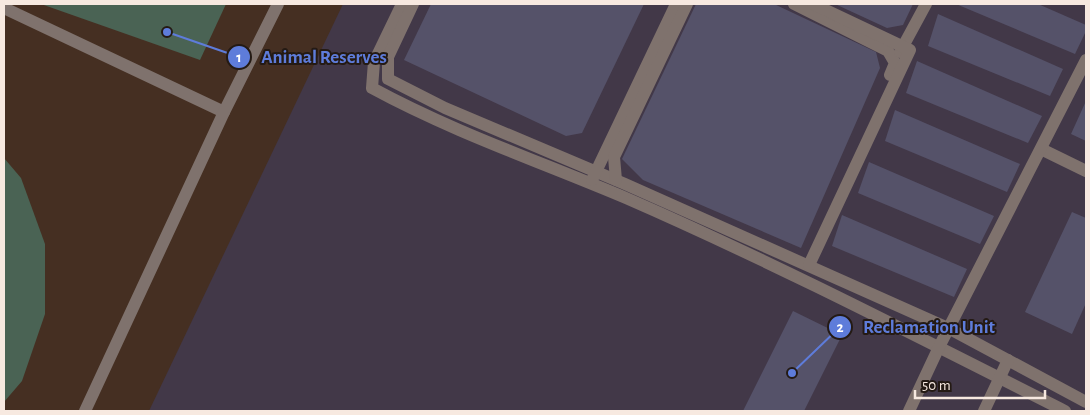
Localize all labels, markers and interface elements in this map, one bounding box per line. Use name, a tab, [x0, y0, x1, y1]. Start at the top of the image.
callout: Animal Reserves	[226, 40, 397, 74]
text: Animal Reserves	[261, 48, 387, 67]
text: 1	[236, 50, 242, 65]
callout: Reclamation Unit	[828, 310, 1005, 344]
text: Reclamation Unit	[863, 318, 996, 337]
text: 2	[836, 320, 844, 335]
scale bar	[915, 368, 1045, 400]
text: 50 m	[922, 378, 951, 393]

